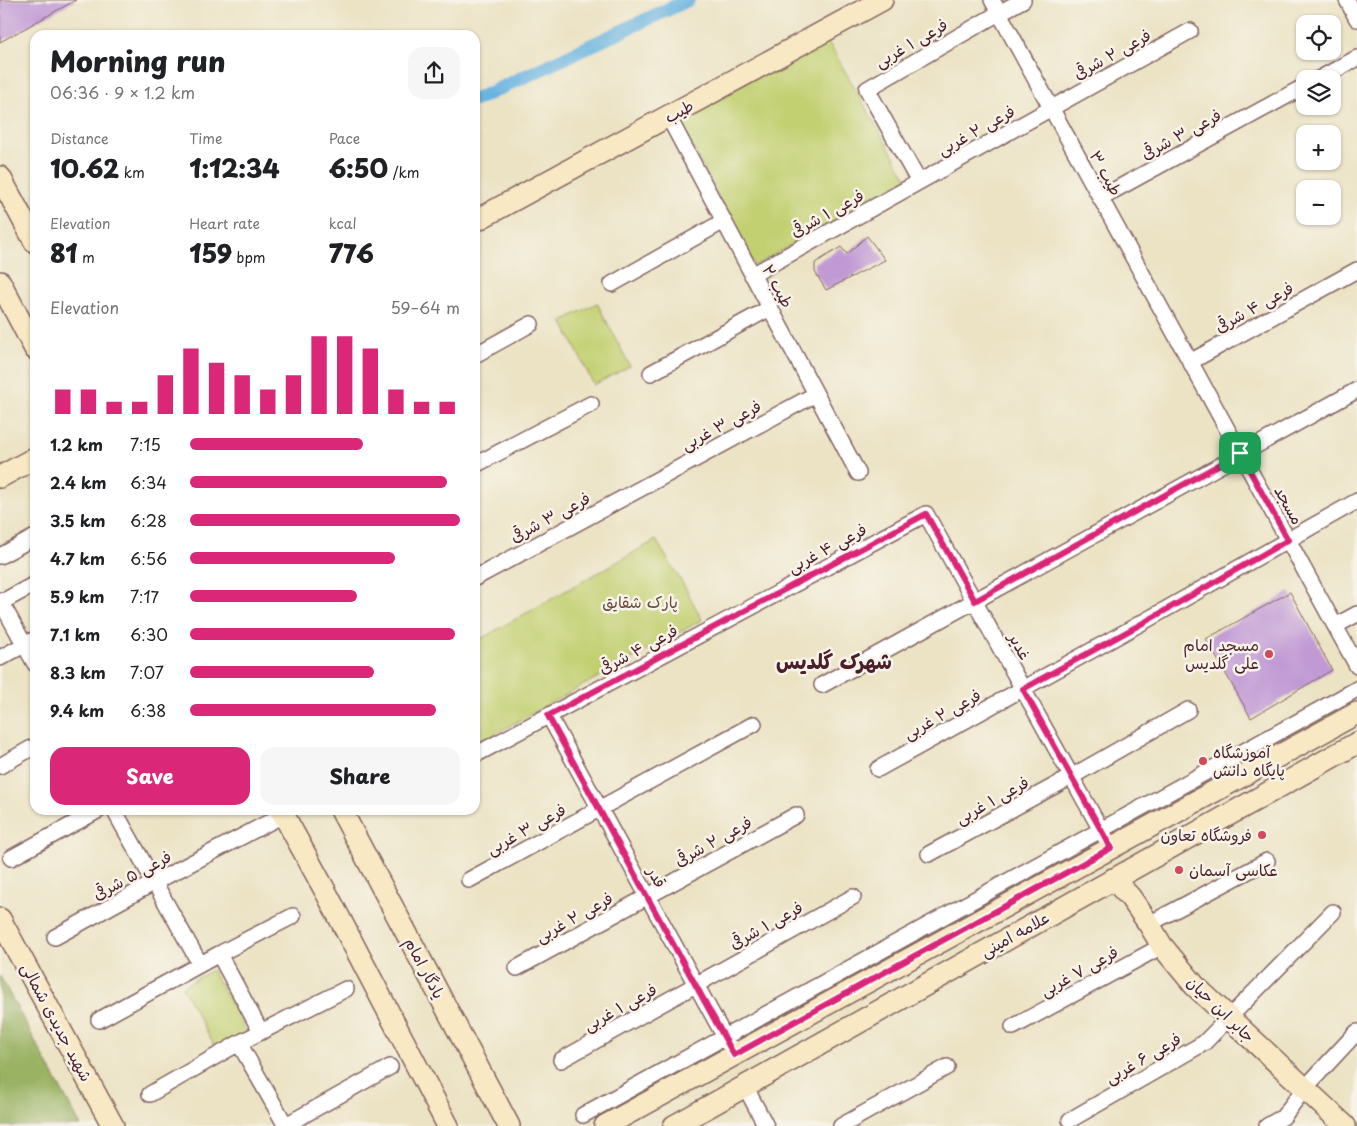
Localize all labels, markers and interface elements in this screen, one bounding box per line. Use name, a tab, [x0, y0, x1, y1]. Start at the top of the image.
street label: فرعی ۱ غربی	[870, 12, 951, 73]
map controls	[1296, 15, 1341, 225]
button: locate	[1296, 15, 1341, 60]
street label: فرعی ۲ شرقی	[1068, 22, 1155, 84]
text: Morning run	[50, 39, 226, 82]
button: share	[408, 47, 460, 99]
button: layers	[1296, 70, 1341, 115]
text: 06:36 · 9 × 1.2 km	[50, 80, 195, 104]
street label: طیب	[660, 92, 697, 128]
street label: فرعی ۲ غربی	[932, 98, 1019, 160]
street label: فرعی ۳ شرقی	[1136, 102, 1225, 164]
button: +	[1296, 125, 1341, 170]
text: Distance	[50, 128, 109, 149]
text: Time	[189, 128, 222, 149]
text: Pace	[329, 128, 360, 149]
street label: طیب ۳	[1085, 146, 1129, 200]
text: 10.62	[50, 149, 119, 187]
text: 1:12:34	[189, 149, 280, 187]
text: 6:50	[329, 149, 388, 187]
text: km	[119, 162, 145, 183]
text: /km	[388, 162, 419, 183]
button: −	[1296, 180, 1341, 225]
street label: فرعی ۱ شرقی	[785, 182, 868, 242]
text: Elevation	[50, 213, 110, 234]
text: Heart rate	[189, 213, 260, 234]
text: kcal	[329, 213, 357, 234]
text: 81	[50, 234, 77, 272]
text: 159	[189, 234, 232, 272]
text: 776	[329, 234, 374, 272]
text: m	[77, 247, 95, 268]
text: bpm	[232, 247, 266, 268]
street label: طیب ۲	[757, 260, 800, 312]
street label: فرعی ۴ شرقی	[1210, 275, 1297, 338]
text: Elevation	[50, 295, 119, 319]
text: 59–64 m	[391, 295, 460, 319]
street label: فرعی ۳ غربی	[676, 393, 765, 455]
text: 1.2 km	[50, 432, 103, 456]
text: 7:15	[130, 432, 161, 456]
pin	[1219, 432, 1261, 474]
icon: arrive	[1226, 439, 1254, 467]
text: 2.4 km	[50, 470, 106, 494]
text: 6:34	[130, 470, 167, 494]
street label: مسجد	[1269, 481, 1310, 528]
street label: فرعی ۳ شرقی	[505, 485, 594, 547]
text: 3.5 km	[50, 508, 105, 532]
text: 6:28	[130, 508, 167, 532]
street label: فرعی ۴ غربی	[783, 516, 871, 578]
text: 4.7 km	[50, 546, 105, 570]
text: 6:56	[130, 546, 167, 570]
text: 5.9 km	[50, 584, 105, 608]
text: 7:17	[130, 584, 159, 608]
park label: پارک شقایق	[602, 589, 678, 613]
street label: فرعی ۴ شرقی	[594, 617, 682, 679]
text: 7.1 km	[50, 622, 100, 646]
text: 6:30	[130, 622, 168, 646]
street label: غدیر	[1003, 626, 1038, 664]
place label: مسجد امام علی گلدیس	[1183, 632, 1259, 674]
district label: شهرک گلدیس	[776, 644, 892, 676]
marker: مسجد امام علی گلدیس	[1263, 648, 1275, 660]
text: 8.3 km	[50, 660, 106, 684]
text: 7:07	[130, 660, 164, 684]
street label: فرعی ۲ غربی	[898, 682, 985, 744]
text: 9.4 km	[50, 698, 104, 722]
text: 6:38	[130, 698, 166, 722]
place label: آموزشگاه پایگاه دانش	[1213, 739, 1285, 781]
button: Save	[50, 747, 250, 805]
button: Share	[260, 747, 460, 805]
marker: آموزشگاه پایگاه دانش	[1197, 755, 1209, 767]
street label: فرعی ۱ غربی	[950, 769, 1033, 829]
street label: فرعی ۳ غربی	[481, 796, 570, 860]
street label: فرعی ۲ شرقی	[669, 809, 756, 871]
place label: فروشگاه تعاون	[1161, 822, 1252, 846]
marker: فروشگاه تعاون	[1256, 829, 1268, 841]
street label: فرعی ۵ شرقی	[88, 843, 175, 905]
place label: عکاسی آسمان	[1189, 857, 1278, 881]
street label: قدر	[641, 860, 673, 891]
marker: عکاسی آسمان	[1173, 864, 1185, 876]
street label: فرعی ۲ غربی	[530, 885, 617, 947]
street label: فرعی ۱ شرقی	[724, 894, 807, 954]
street label: علامه امینی	[975, 904, 1054, 962]
street label: یادگار امام	[398, 933, 452, 1003]
street label: فرعی ۷ غربی	[1035, 939, 1122, 1002]
street label: شهید جدیدی شمالی	[16, 958, 99, 1085]
street label: جابر ابن حیان	[1182, 970, 1261, 1047]
street label: فرعی ۱ غربی	[578, 976, 661, 1036]
street label: فرعی ۶ غربی	[1100, 1026, 1185, 1089]

